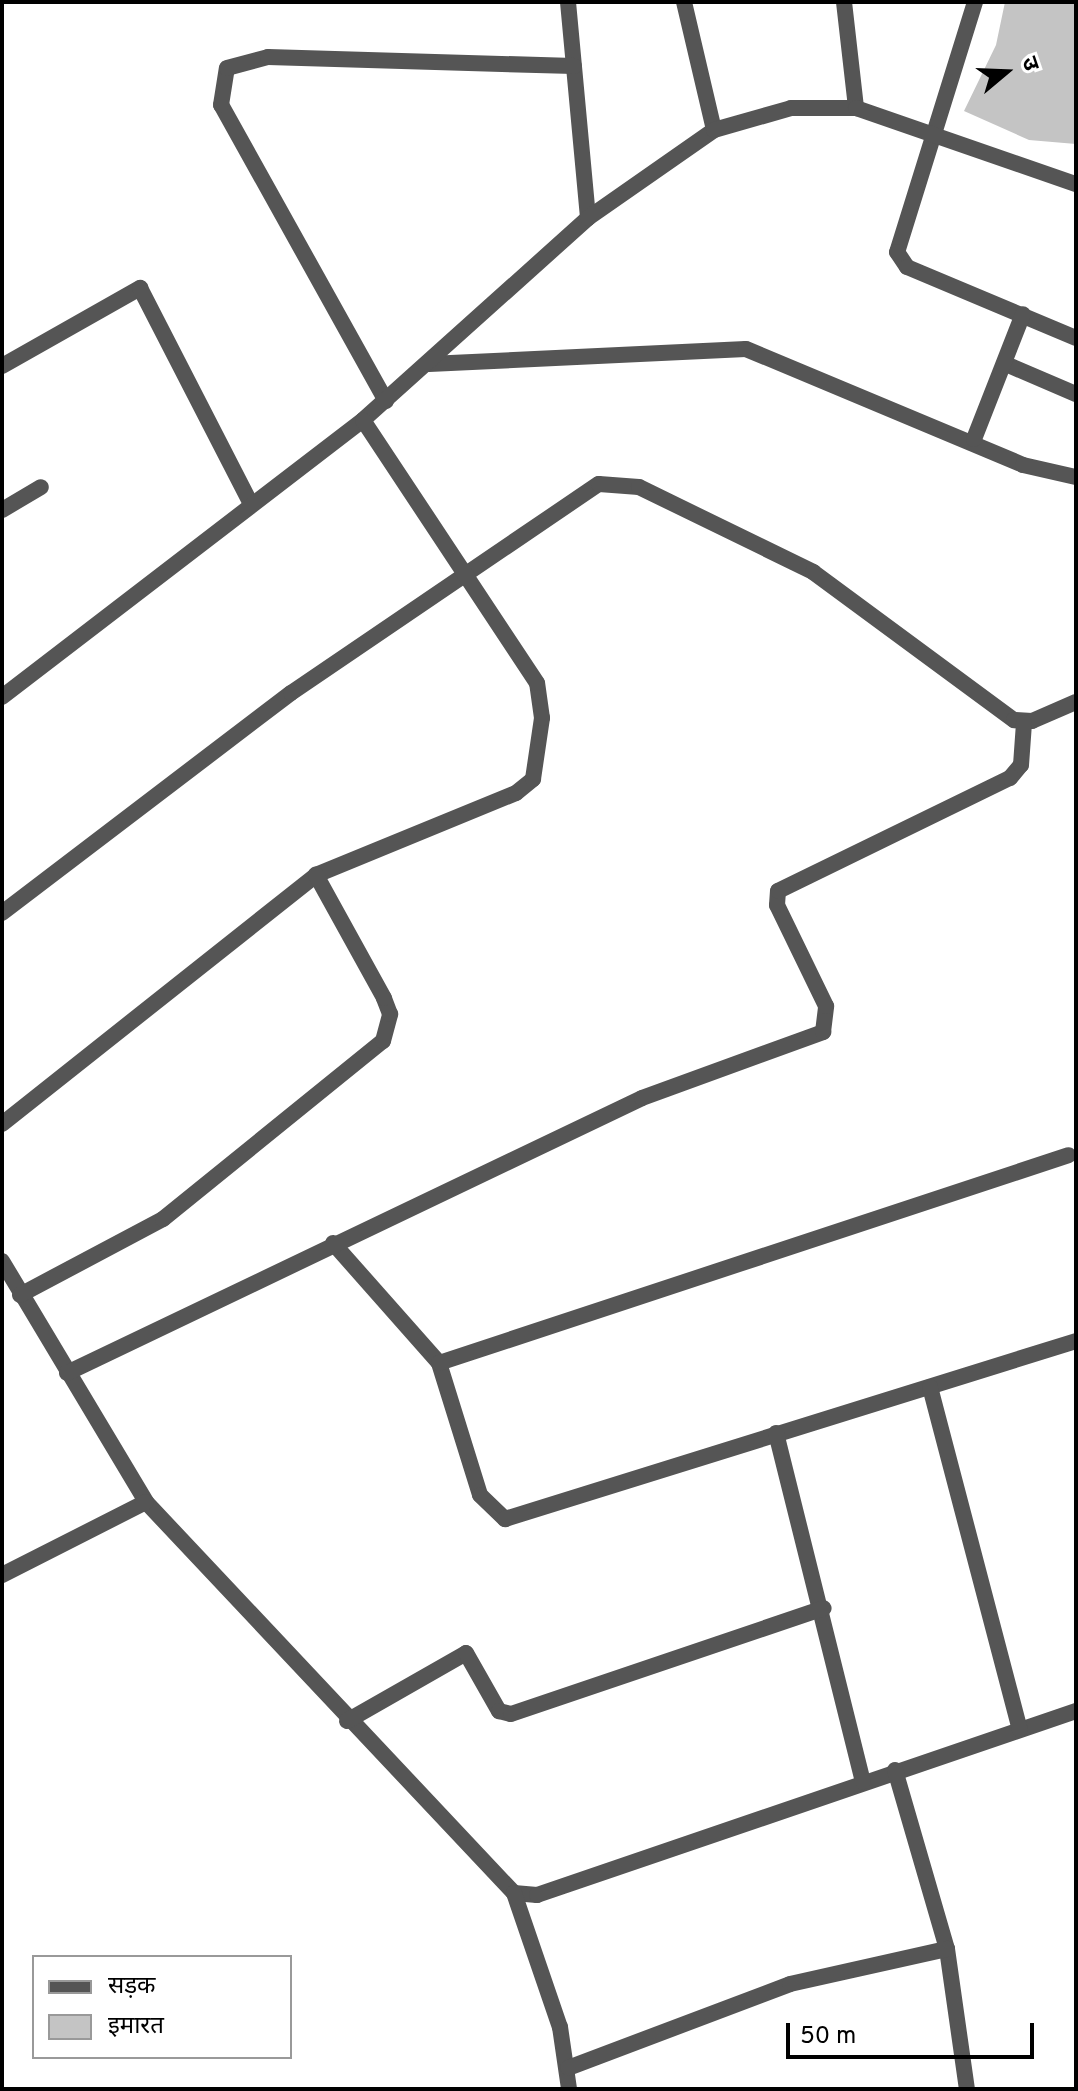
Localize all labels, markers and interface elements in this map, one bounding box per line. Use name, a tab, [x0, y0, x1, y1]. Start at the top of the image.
north arrow	[966, 32, 1046, 112]
text: उ	[1014, 54, 1044, 75]
legend	[32, 1955, 292, 2059]
text: सड़क	[108, 1972, 156, 2002]
scale bar	[790, 2007, 1038, 2057]
text: इमारत	[108, 2012, 164, 2042]
text: 50 m	[800, 2022, 856, 2052]

